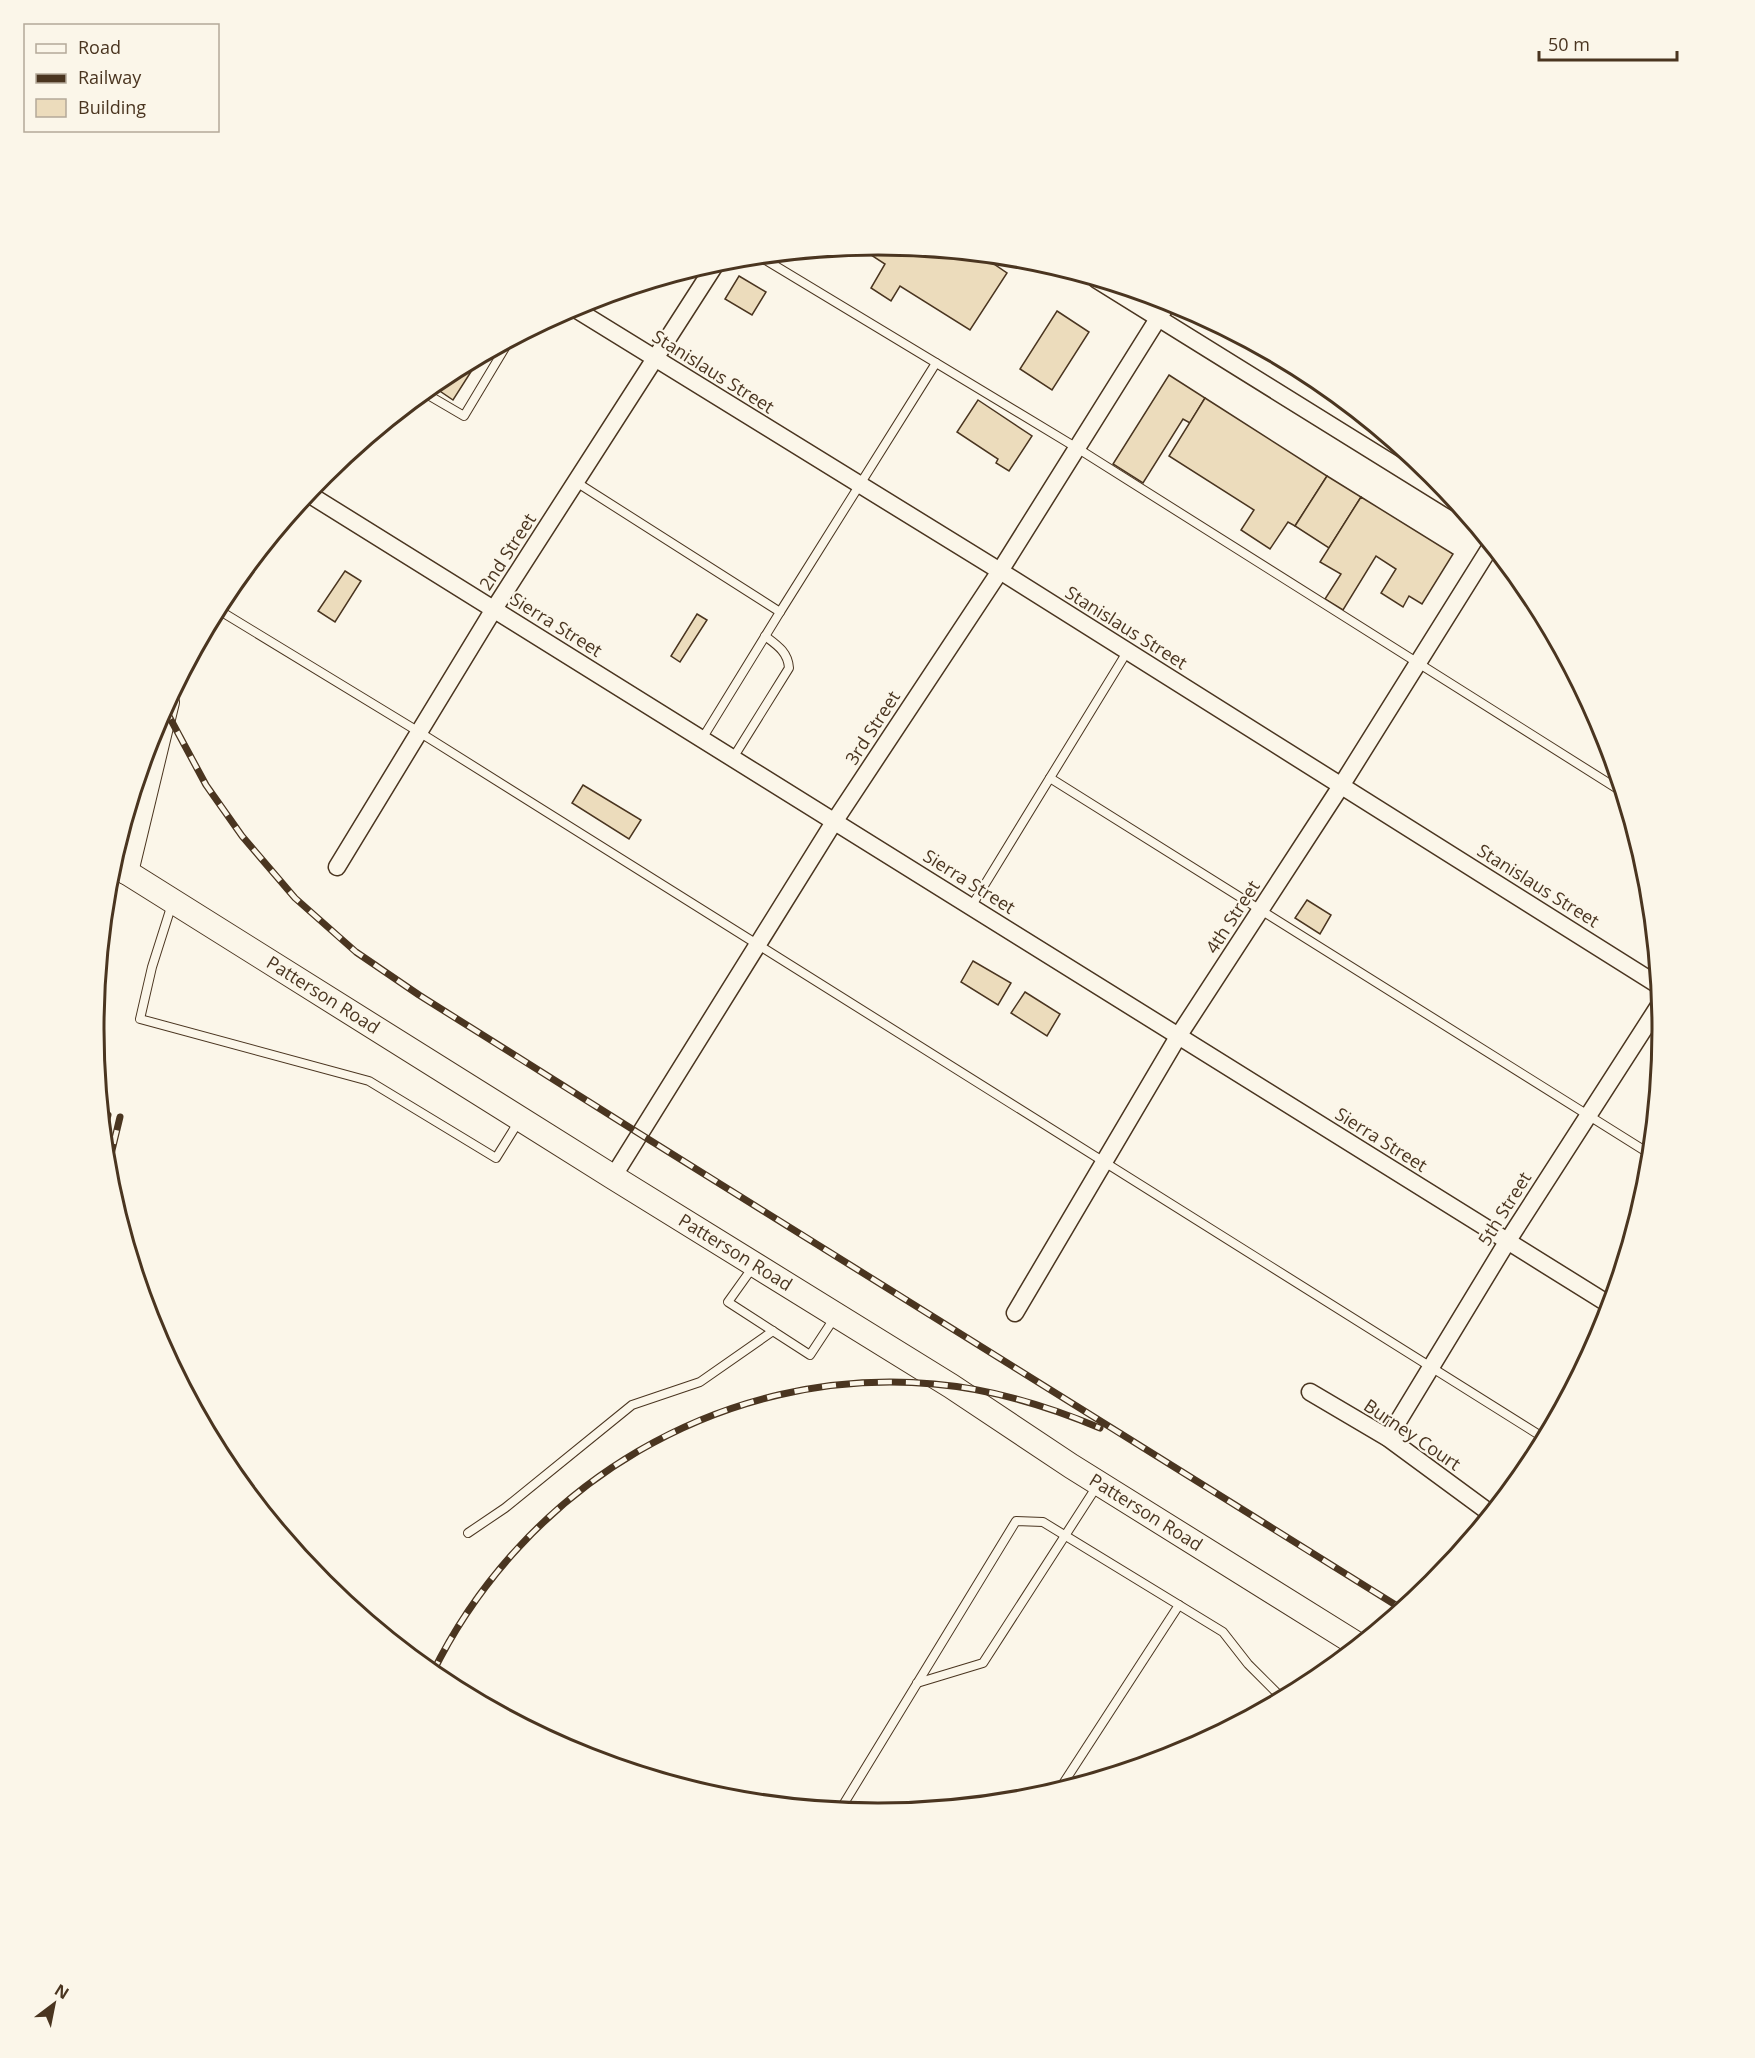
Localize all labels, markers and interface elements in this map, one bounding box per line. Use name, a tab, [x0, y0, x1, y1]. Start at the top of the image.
legend	[24, 24, 219, 132]
scale bar	[1539, 24, 1677, 62]
text: 50 m	[1548, 32, 1590, 56]
text: Road	[78, 35, 121, 59]
text: Railway	[78, 65, 142, 89]
text: Building	[78, 95, 146, 119]
street label: Stanislaus Street	[648, 324, 779, 418]
street label: 2nd Street	[473, 508, 541, 595]
street label: Stanislaus Street	[1061, 580, 1192, 674]
street label: Sierra Street	[506, 586, 607, 662]
street label: 3rd Street	[839, 686, 905, 769]
street label: Stanislaus Street	[1473, 838, 1604, 932]
street label: Sierra Street	[919, 843, 1020, 919]
street label: 4th Street	[1200, 875, 1265, 958]
street label: Patterson Road	[262, 950, 385, 1039]
street label: Sierra Street	[1331, 1101, 1432, 1177]
street label: 5th Street	[1472, 1167, 1536, 1250]
street label: Patterson Road	[674, 1208, 797, 1296]
street label: Burney Court	[1359, 1393, 1466, 1475]
street label: Patterson Road	[1085, 1467, 1207, 1556]
north arrow	[24, 1974, 84, 2034]
text: N	[51, 1979, 73, 2004]

